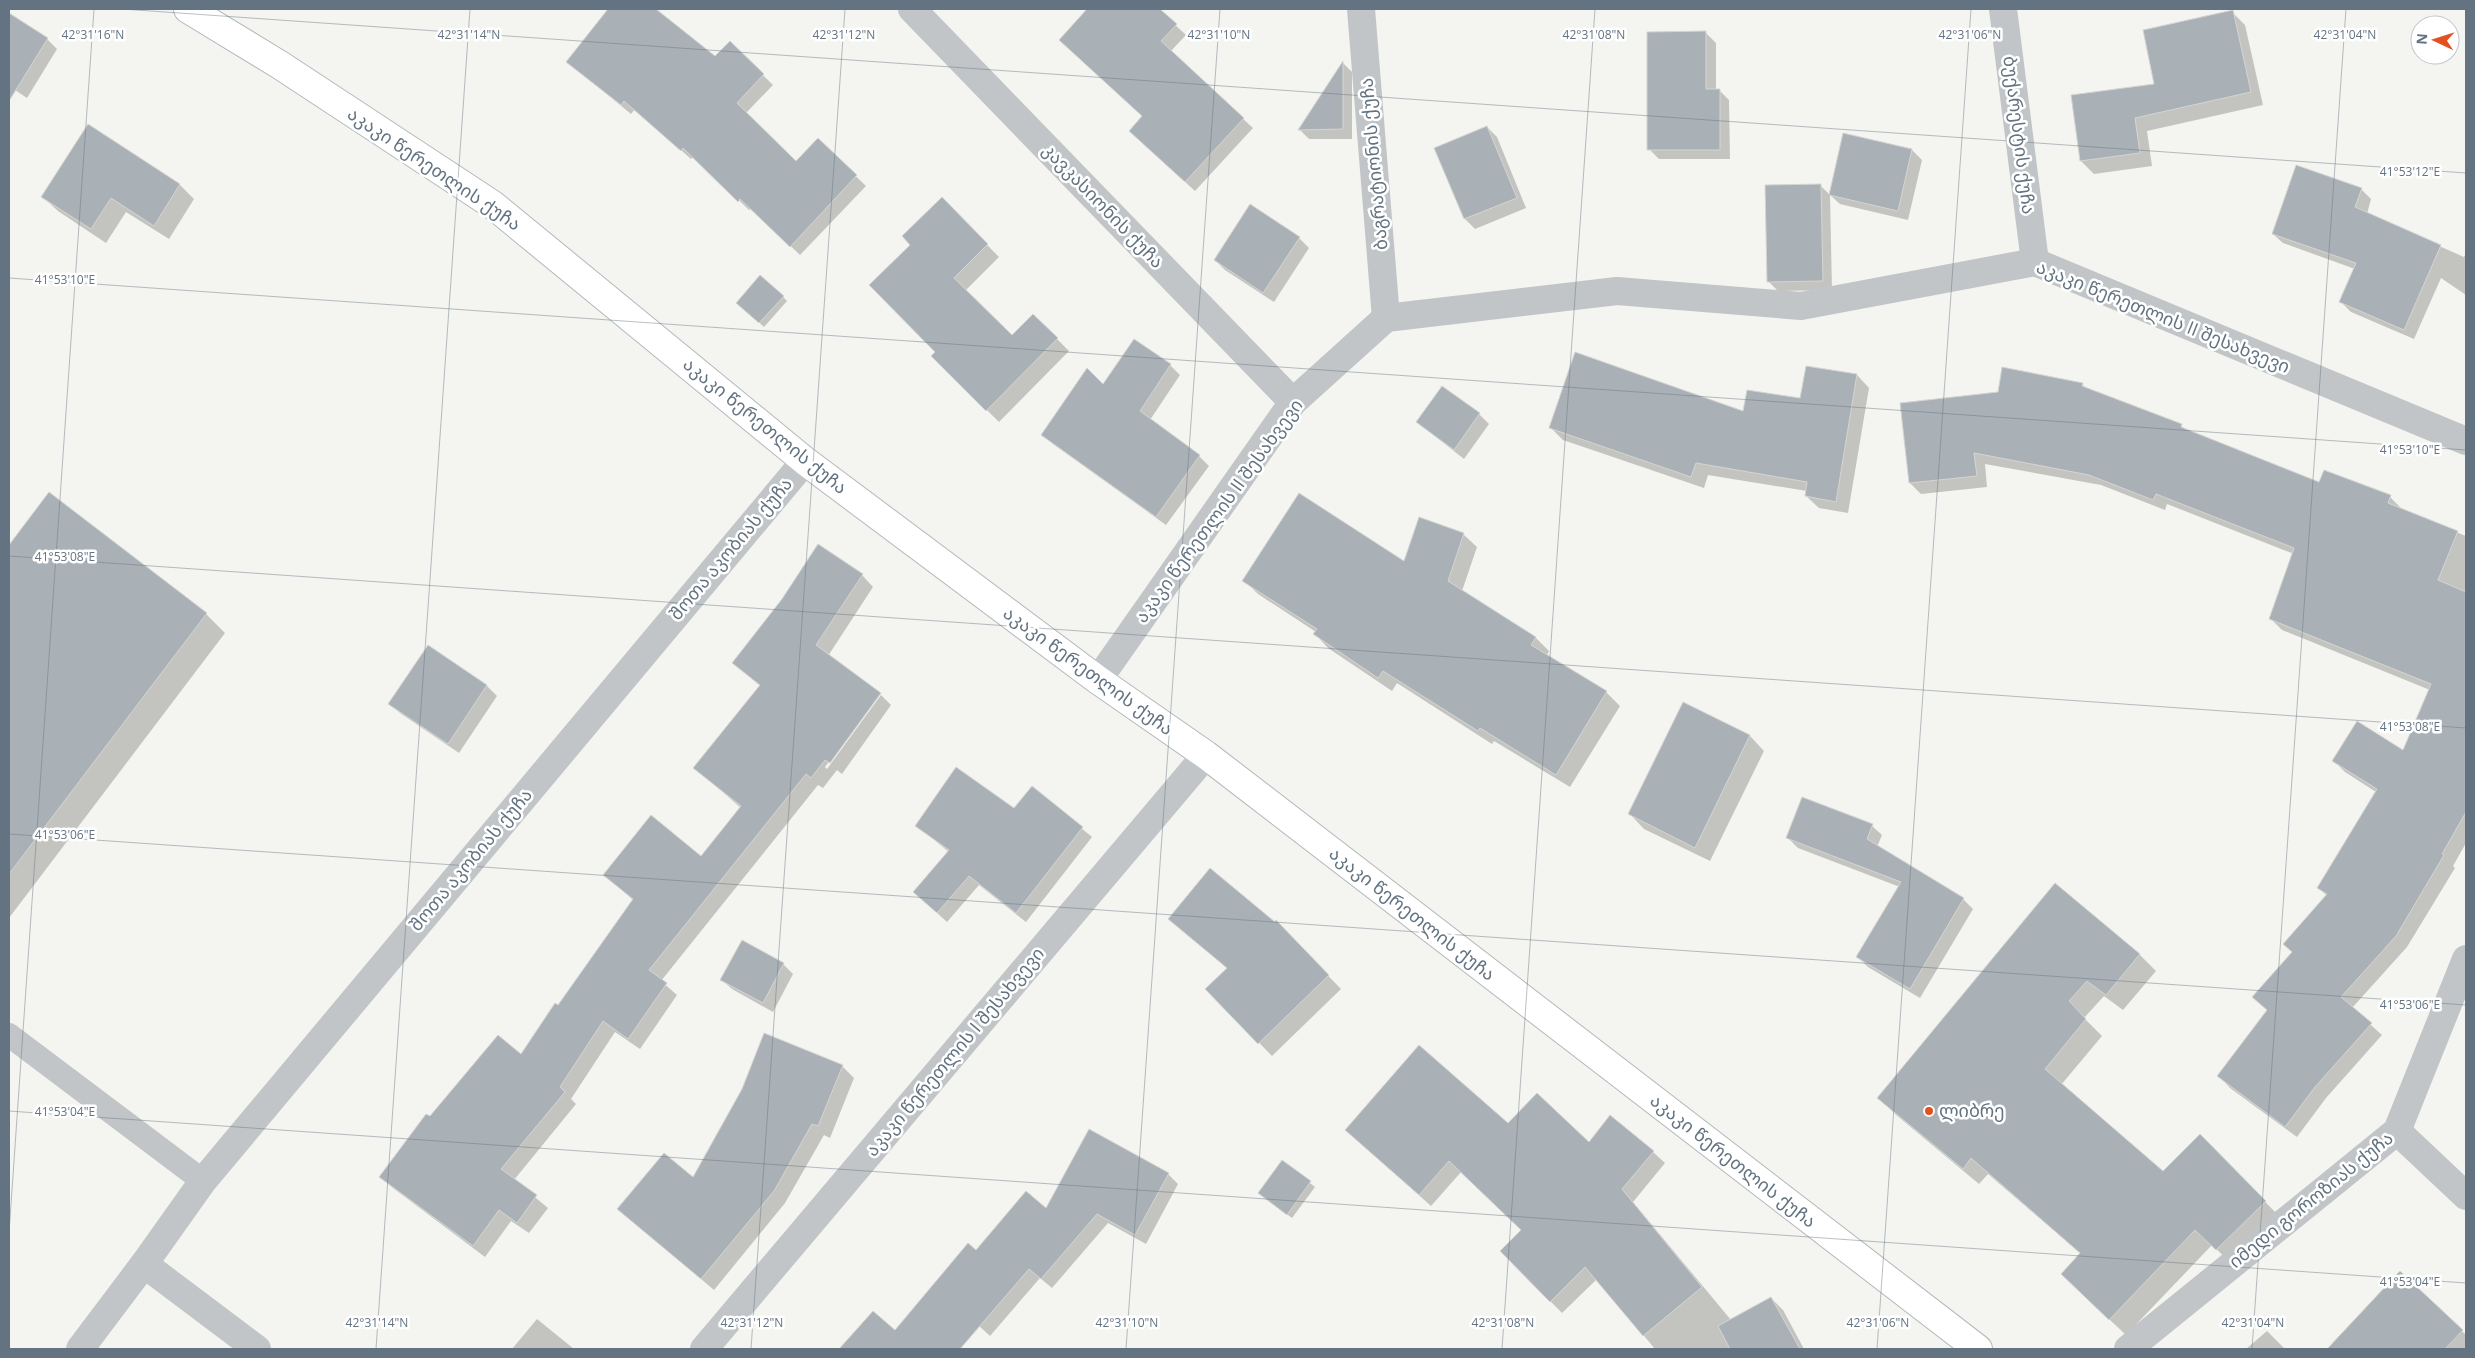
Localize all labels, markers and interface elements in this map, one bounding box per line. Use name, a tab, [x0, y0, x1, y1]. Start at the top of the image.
north arrow	[2410, 15, 2460, 65]
text: 42°31'16"N	[62, 26, 124, 43]
text: 42°31'14"N	[438, 26, 500, 43]
text: 42°31'12"N	[813, 26, 875, 43]
text: 42°31'10"N	[1188, 26, 1250, 43]
text: 42°31'08"N	[1563, 26, 1625, 43]
text: 42°31'06"N	[1939, 26, 2001, 43]
text: 42°31'04"N	[2314, 26, 2376, 43]
text: N	[2412, 33, 2431, 45]
street label: ბუქარესტის ქუჩა	[1998, 54, 2042, 215]
street label: ბაგრატიონის ქუჩა	[1354, 77, 1392, 251]
street label: აკაკი წერეთლის ქუჩა	[343, 101, 526, 235]
street label: კავკასიონის ქუჩა	[1038, 138, 1170, 273]
text: 41°53'12"E	[2380, 163, 2440, 180]
street label: აკაკი წერეთლის II შესახვევი	[2033, 254, 2294, 378]
text: 41°53'10"E	[35, 271, 95, 288]
street label: აკაკი წერეთლის ქუჩა	[679, 352, 853, 499]
street label: აკაკი წერეთლის II შესახვევი	[1129, 394, 1308, 627]
text: 41°53'10"E	[2380, 441, 2440, 458]
street label: შოთა აკობიას ქუჩა	[663, 472, 797, 625]
text: 41°53'08"E	[35, 548, 95, 565]
street label: აკაკი წერეთლის ქუჩა	[999, 600, 1178, 740]
text: 41°53'08"E	[2380, 718, 2440, 735]
street label: შოთა აკობიას ქუჩა	[403, 783, 537, 936]
text: 41°53'06"E	[35, 826, 95, 843]
street label: აკაკი წერეთლის ქუჩა	[1325, 841, 1501, 986]
street label: აკაკი წერეთლის I შესახვევი	[859, 942, 1049, 1161]
text: 41°53'06"E	[2380, 996, 2440, 1013]
street label: აკაკი წერეთლის ქუჩა	[1646, 1088, 1822, 1233]
place label: ლიბრე	[1939, 1098, 2005, 1122]
text: 41°53'04"E	[35, 1103, 95, 1120]
marker: ლიბრე	[1923, 1105, 1935, 1117]
street label: იმედი გოროზიას ქუჩა	[2223, 1125, 2398, 1273]
text: 41°53'04"E	[2380, 1273, 2440, 1290]
text: 42°31'14"N	[346, 1314, 408, 1331]
text: 42°31'12"N	[721, 1314, 783, 1331]
text: 42°31'10"N	[1096, 1314, 1158, 1331]
text: 42°31'08"N	[1472, 1314, 1534, 1331]
text: 42°31'06"N	[1847, 1314, 1909, 1331]
text: 42°31'04"N	[2222, 1314, 2284, 1331]

